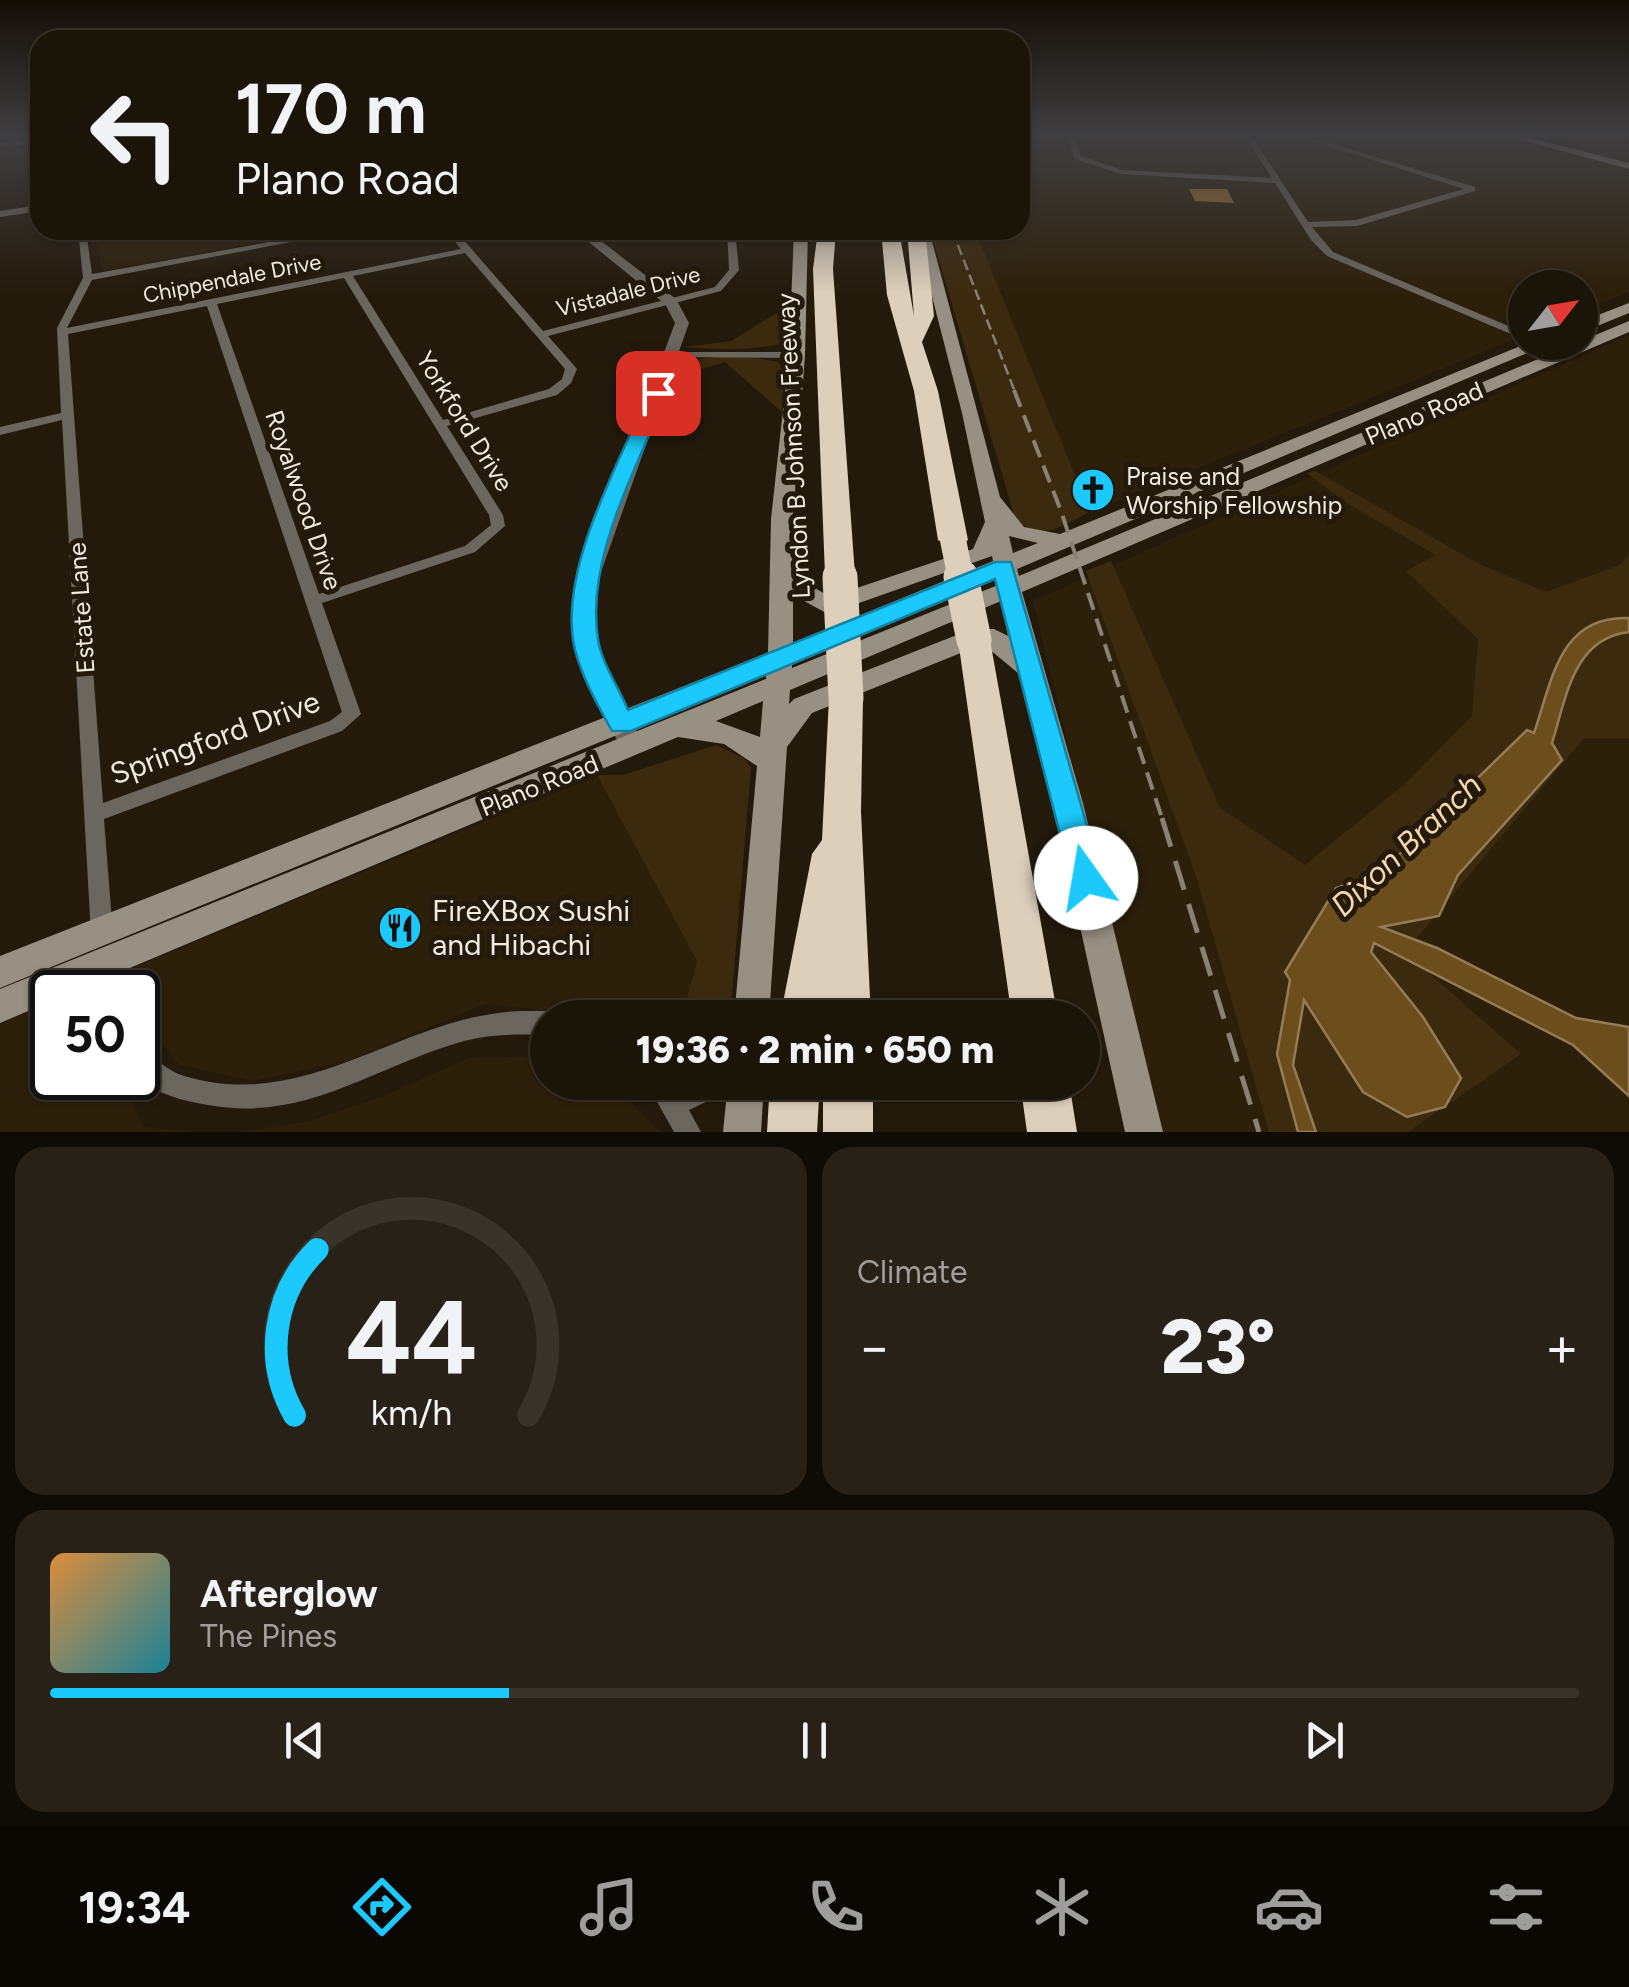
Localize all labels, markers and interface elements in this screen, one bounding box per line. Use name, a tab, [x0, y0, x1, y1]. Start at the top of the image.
text: 170 m	[235, 66, 427, 151]
icon: left	[70, 70, 200, 200]
text: Plano Road	[235, 151, 460, 205]
street label: Chippendale Drive	[141, 248, 323, 309]
street label: Vistadale Drive	[553, 261, 703, 322]
north arrow	[1508, 270, 1598, 360]
map controls	[1508, 270, 1598, 360]
street label: Lyndon B Johnson Freeway	[770, 292, 816, 600]
street label: Yorkford Drive	[410, 345, 520, 497]
pin	[616, 351, 701, 436]
icon: arrive	[631, 366, 686, 421]
street label: Plano Road	[1361, 375, 1487, 451]
street label: Royalwood Drive	[259, 406, 349, 594]
place label: Praise and Worship Fellowship	[1126, 461, 1342, 520]
church icon: Praise and Worship Fellowship	[1070, 467, 1116, 513]
street label: Estate Lane	[61, 542, 101, 674]
street label: Springford Drive	[105, 682, 325, 793]
street label: Plano Road	[475, 748, 603, 822]
water label: Dixon Branch	[1323, 766, 1489, 924]
position arrow	[1034, 826, 1138, 930]
place label: FireXBox Sushi and Hibachi	[432, 892, 630, 963]
restaurant icon: FireXBox Sushi and Hibachi	[377, 905, 423, 951]
speed limit sign: 50	[30, 970, 160, 1100]
text: 19:36 · 2 min · 650 m	[636, 1027, 994, 1073]
text: Climate	[857, 1253, 968, 1291]
text: 44	[345, 1274, 477, 1399]
text: 23°	[1161, 1302, 1275, 1392]
text: −	[857, 1314, 891, 1380]
text: +	[1545, 1314, 1579, 1380]
text: km/h	[370, 1391, 452, 1434]
text: Afterglow	[200, 1571, 378, 1617]
text: The Pines	[200, 1617, 337, 1655]
icon: previous	[277, 1713, 332, 1768]
icon: pause	[787, 1713, 842, 1768]
icon: next	[1297, 1713, 1352, 1768]
icon: directions	[347, 1872, 417, 1942]
icon: music	[574, 1872, 644, 1942]
icon: phone	[801, 1872, 871, 1942]
icon: climate	[1027, 1872, 1097, 1942]
icon: car	[1254, 1872, 1324, 1942]
icon: filters	[1481, 1872, 1551, 1942]
text: 19:34	[78, 1880, 190, 1934]

